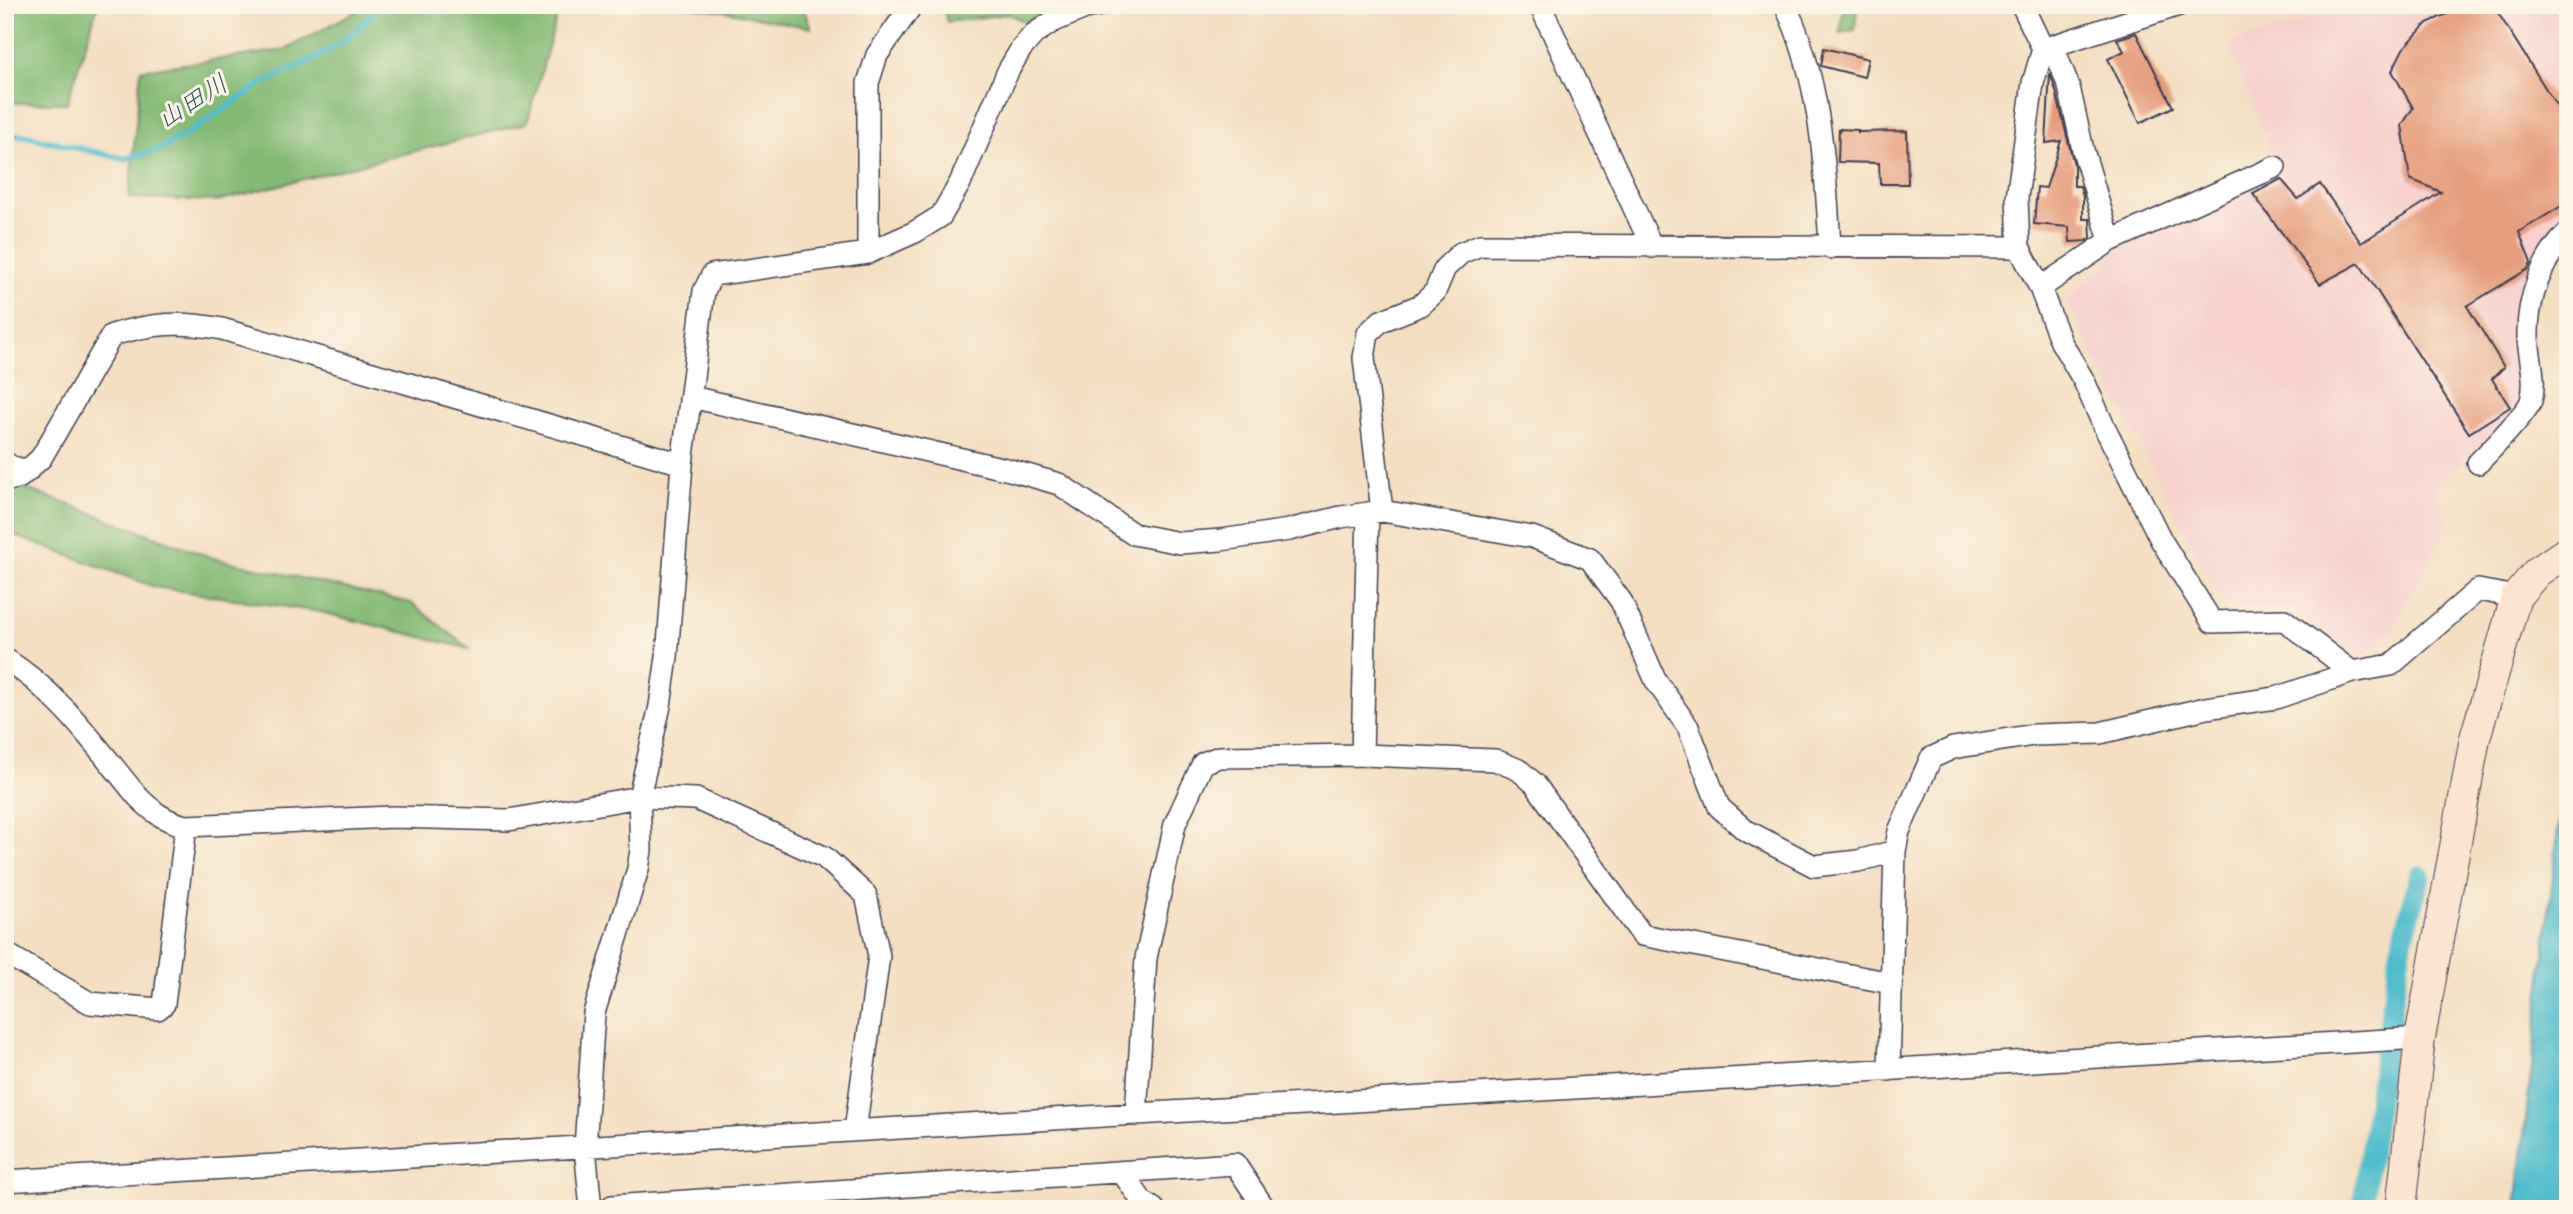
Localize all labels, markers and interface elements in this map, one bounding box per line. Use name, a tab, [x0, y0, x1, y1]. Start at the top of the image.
water label: 山田川	[151, 68, 237, 140]

